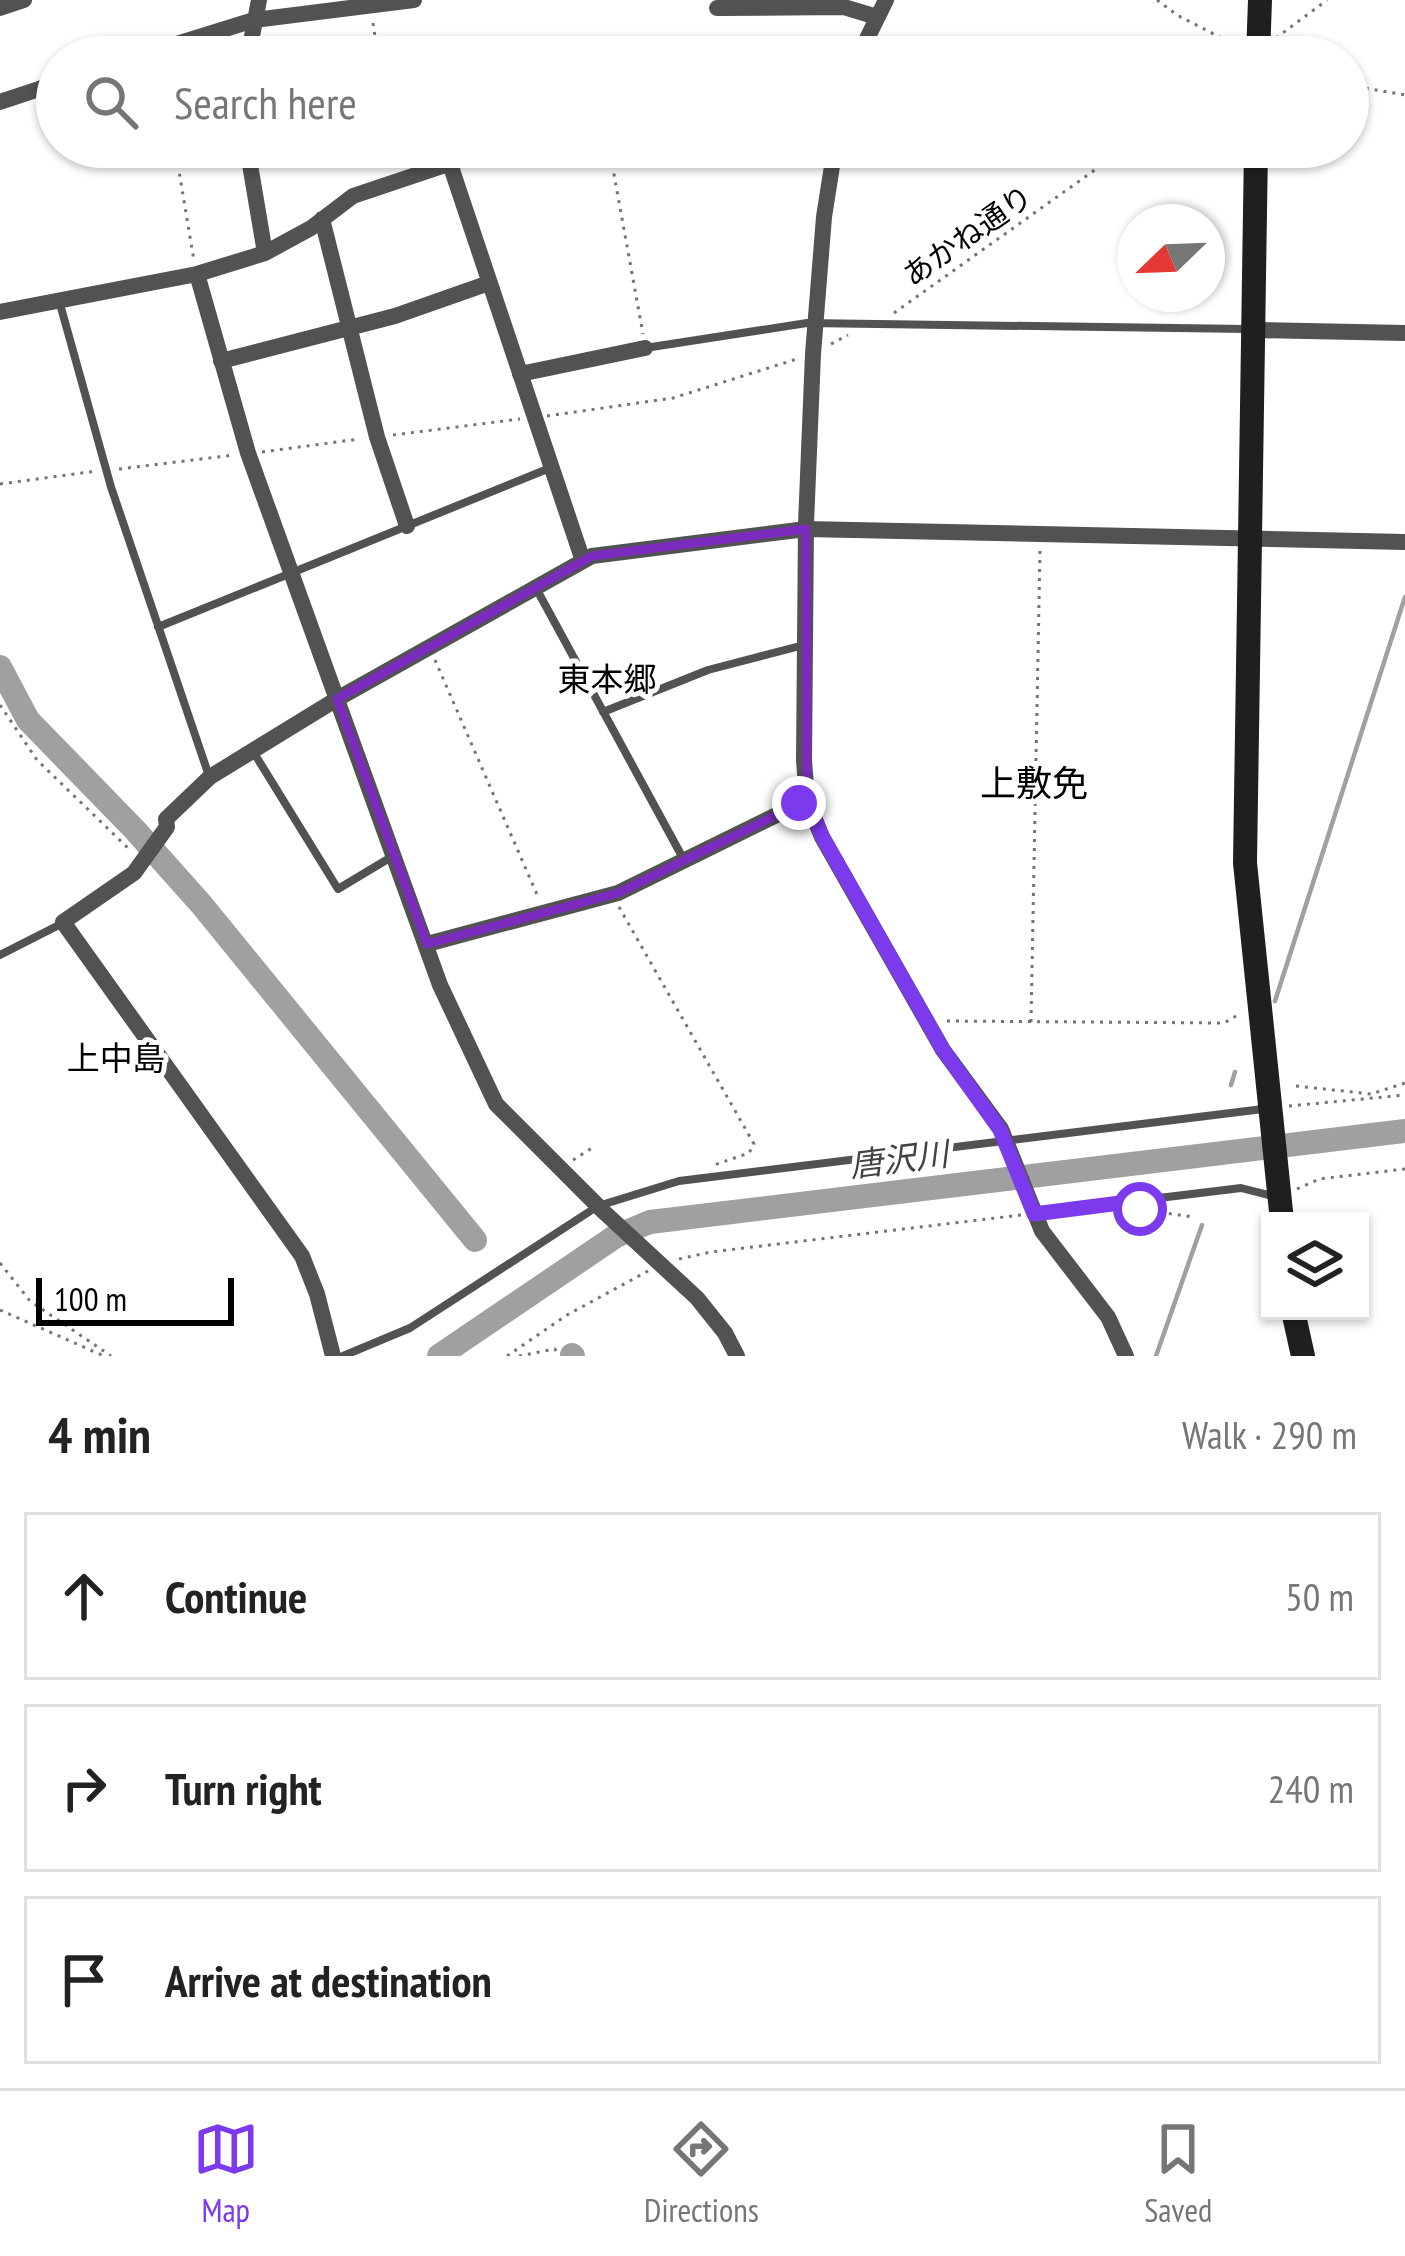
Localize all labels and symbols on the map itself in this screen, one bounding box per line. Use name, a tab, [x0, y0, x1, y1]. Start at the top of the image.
street label: あかね通り	[895, 176, 1040, 294]
north arrow	[1117, 204, 1225, 312]
district label: 東本郷	[558, 657, 657, 700]
district label: 上敷免	[980, 759, 1088, 806]
route end	[772, 776, 826, 830]
district label: 上中島	[67, 1036, 166, 1079]
water label: 唐沢川	[847, 1131, 954, 1186]
route start	[1113, 1182, 1167, 1236]
scale bar	[36, 1272, 234, 1325]

